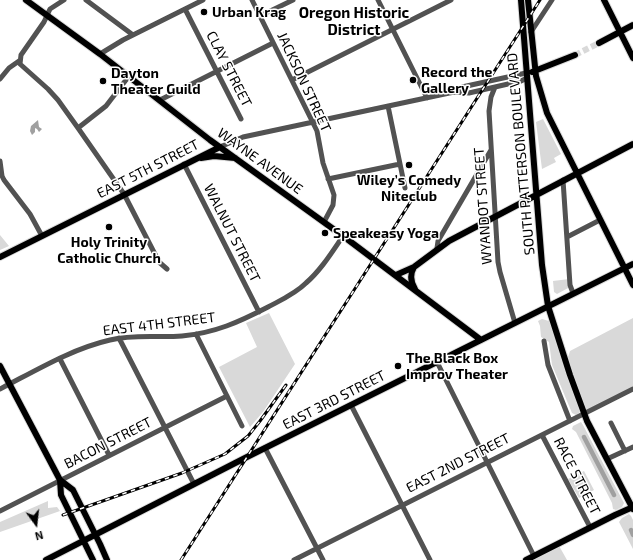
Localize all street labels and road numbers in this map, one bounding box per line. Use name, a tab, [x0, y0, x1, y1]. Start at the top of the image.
street label: CLAY STREET	[203, 28, 255, 110]
street label: JACKSON STREET	[273, 29, 335, 135]
street label: SOUTH PATTERSON BOULEVARD	[504, 52, 538, 256]
street label: WAYNE AVENUE	[214, 124, 306, 198]
street label: EAST 5TH STREET	[94, 136, 202, 202]
street label: WYANDOT STREET	[471, 147, 495, 265]
street label: WALNUT STREET	[200, 181, 264, 285]
street label: EAST 4TH STREET	[102, 309, 216, 339]
street label: EAST 3RD STREET	[280, 367, 388, 433]
street label: BACON STREET	[61, 414, 155, 472]
street label: EAST 2ND STREET	[403, 430, 513, 496]
street label: RACE STREET	[550, 434, 604, 518]

